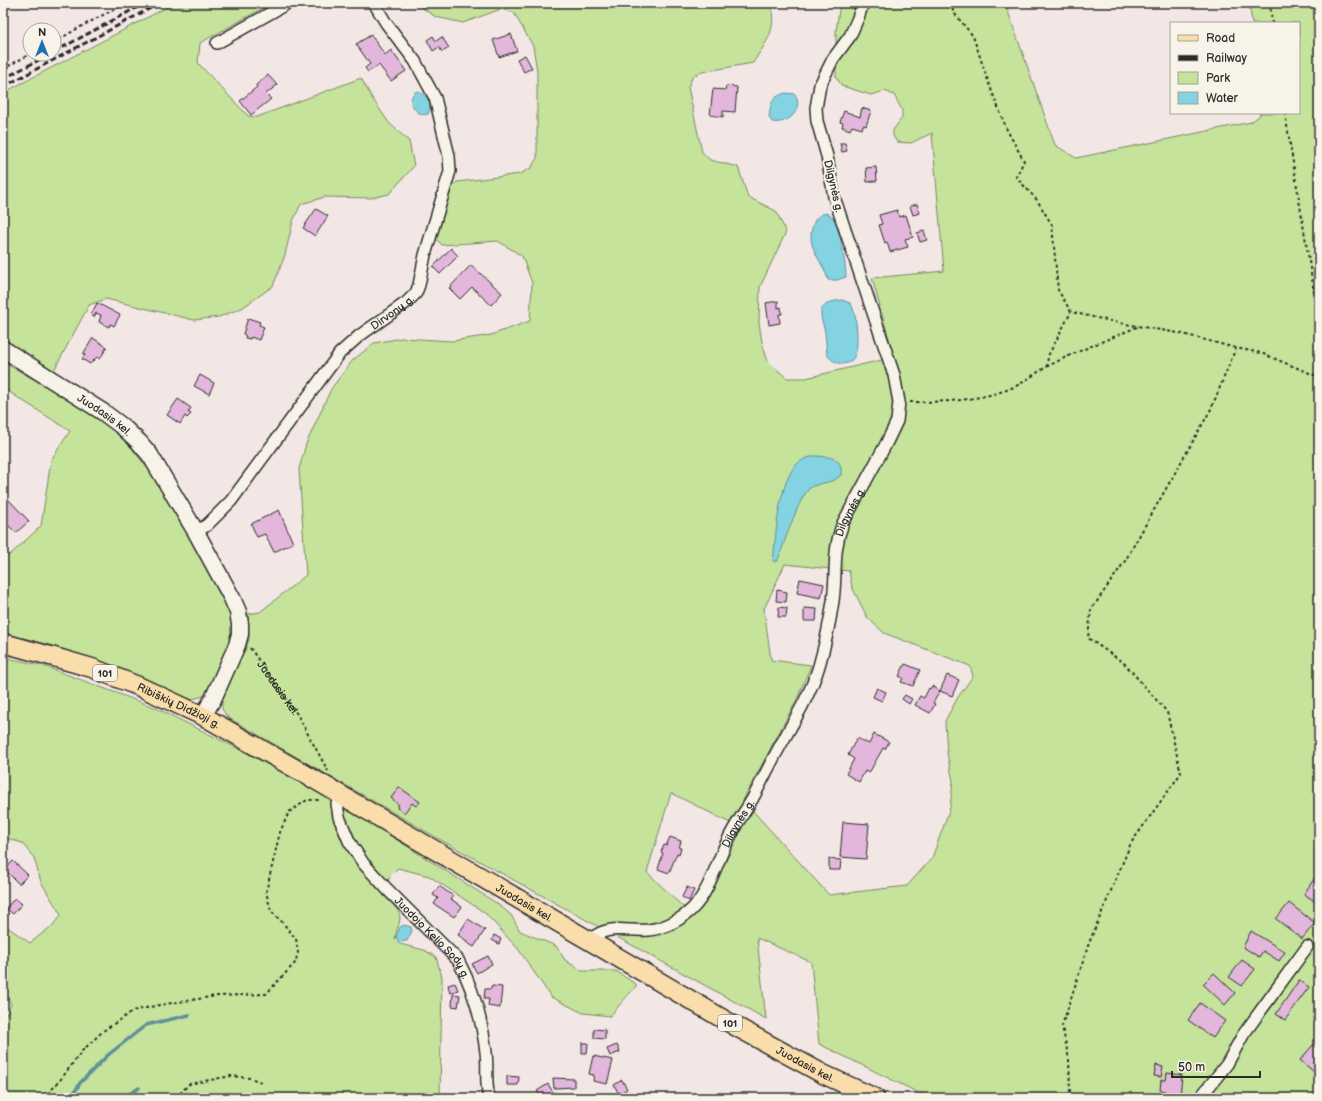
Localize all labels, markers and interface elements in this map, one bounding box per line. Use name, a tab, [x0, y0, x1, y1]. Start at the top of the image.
north arrow	[22, 22, 62, 62]
legend	[1170, 22, 1300, 114]
text: N	[38, 26, 46, 39]
text: Road	[1206, 31, 1235, 46]
text: Railway	[1206, 51, 1248, 66]
text: Park	[1206, 71, 1230, 86]
text: Water	[1206, 91, 1238, 106]
street label: Dilgynės g.	[821, 159, 846, 214]
street label: Dirvonų g.	[368, 293, 417, 333]
street label: Juodasis kel.	[75, 392, 134, 439]
street label: Dilgynės g.	[833, 485, 868, 538]
street label: Juodasis kel.	[254, 659, 302, 718]
road number: 101	[93, 665, 117, 681]
street label: Ribiškių Didžioji g.	[135, 681, 222, 731]
street label: Dilgynės g.	[719, 798, 757, 850]
street label: Juodasis kel.	[493, 881, 555, 925]
street label: Juodojo Kelio Sodų g.	[392, 894, 472, 981]
road number: 101	[718, 1015, 742, 1031]
street label: Juodasis kel.	[774, 1044, 836, 1085]
scale bar	[1172, 1053, 1260, 1079]
text: 50 m	[1178, 1060, 1205, 1075]

